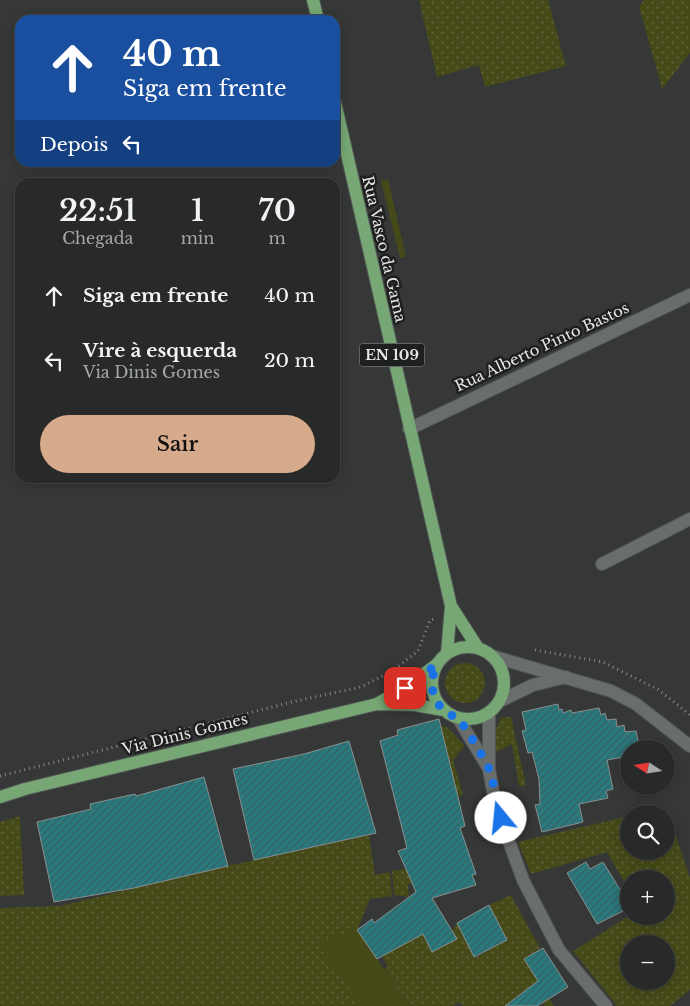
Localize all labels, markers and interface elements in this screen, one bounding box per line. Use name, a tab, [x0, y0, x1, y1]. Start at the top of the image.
text: 40 m	[123, 32, 221, 75]
icon: ahead	[40, 35, 105, 100]
text: Siga em frente	[123, 75, 287, 102]
icon: left	[118, 130, 146, 158]
text: Depois	[40, 133, 108, 156]
street label: Rua Vasco da Gama	[358, 174, 411, 325]
text: 22:51	[59, 192, 137, 229]
text: 1	[191, 192, 204, 229]
text: 70	[258, 192, 296, 229]
text: Chegada	[62, 228, 133, 248]
text: min	[181, 228, 214, 248]
text: m	[269, 228, 286, 248]
icon: ahead	[40, 282, 68, 310]
text: Siga em frente	[83, 284, 228, 307]
text: 40 m	[264, 284, 315, 307]
street label: Rua Alberto Pinto Bastos	[452, 298, 632, 395]
text: Vire à esquerda	[83, 339, 237, 362]
road number: EN 109	[360, 344, 424, 366]
icon: left	[40, 347, 68, 375]
text: 20 m	[264, 349, 315, 372]
text: Via Dinis Gomes	[83, 362, 220, 382]
button: Sair	[40, 415, 315, 473]
pin	[384, 667, 426, 709]
icon: arrive	[391, 674, 419, 702]
street label: Via Dinis Gomes	[119, 709, 250, 759]
north arrow	[620, 740, 675, 795]
map controls	[620, 740, 675, 990]
position arrow	[474, 791, 526, 843]
button: search	[620, 805, 675, 860]
button: +	[620, 870, 675, 925]
button: −	[620, 935, 675, 990]

